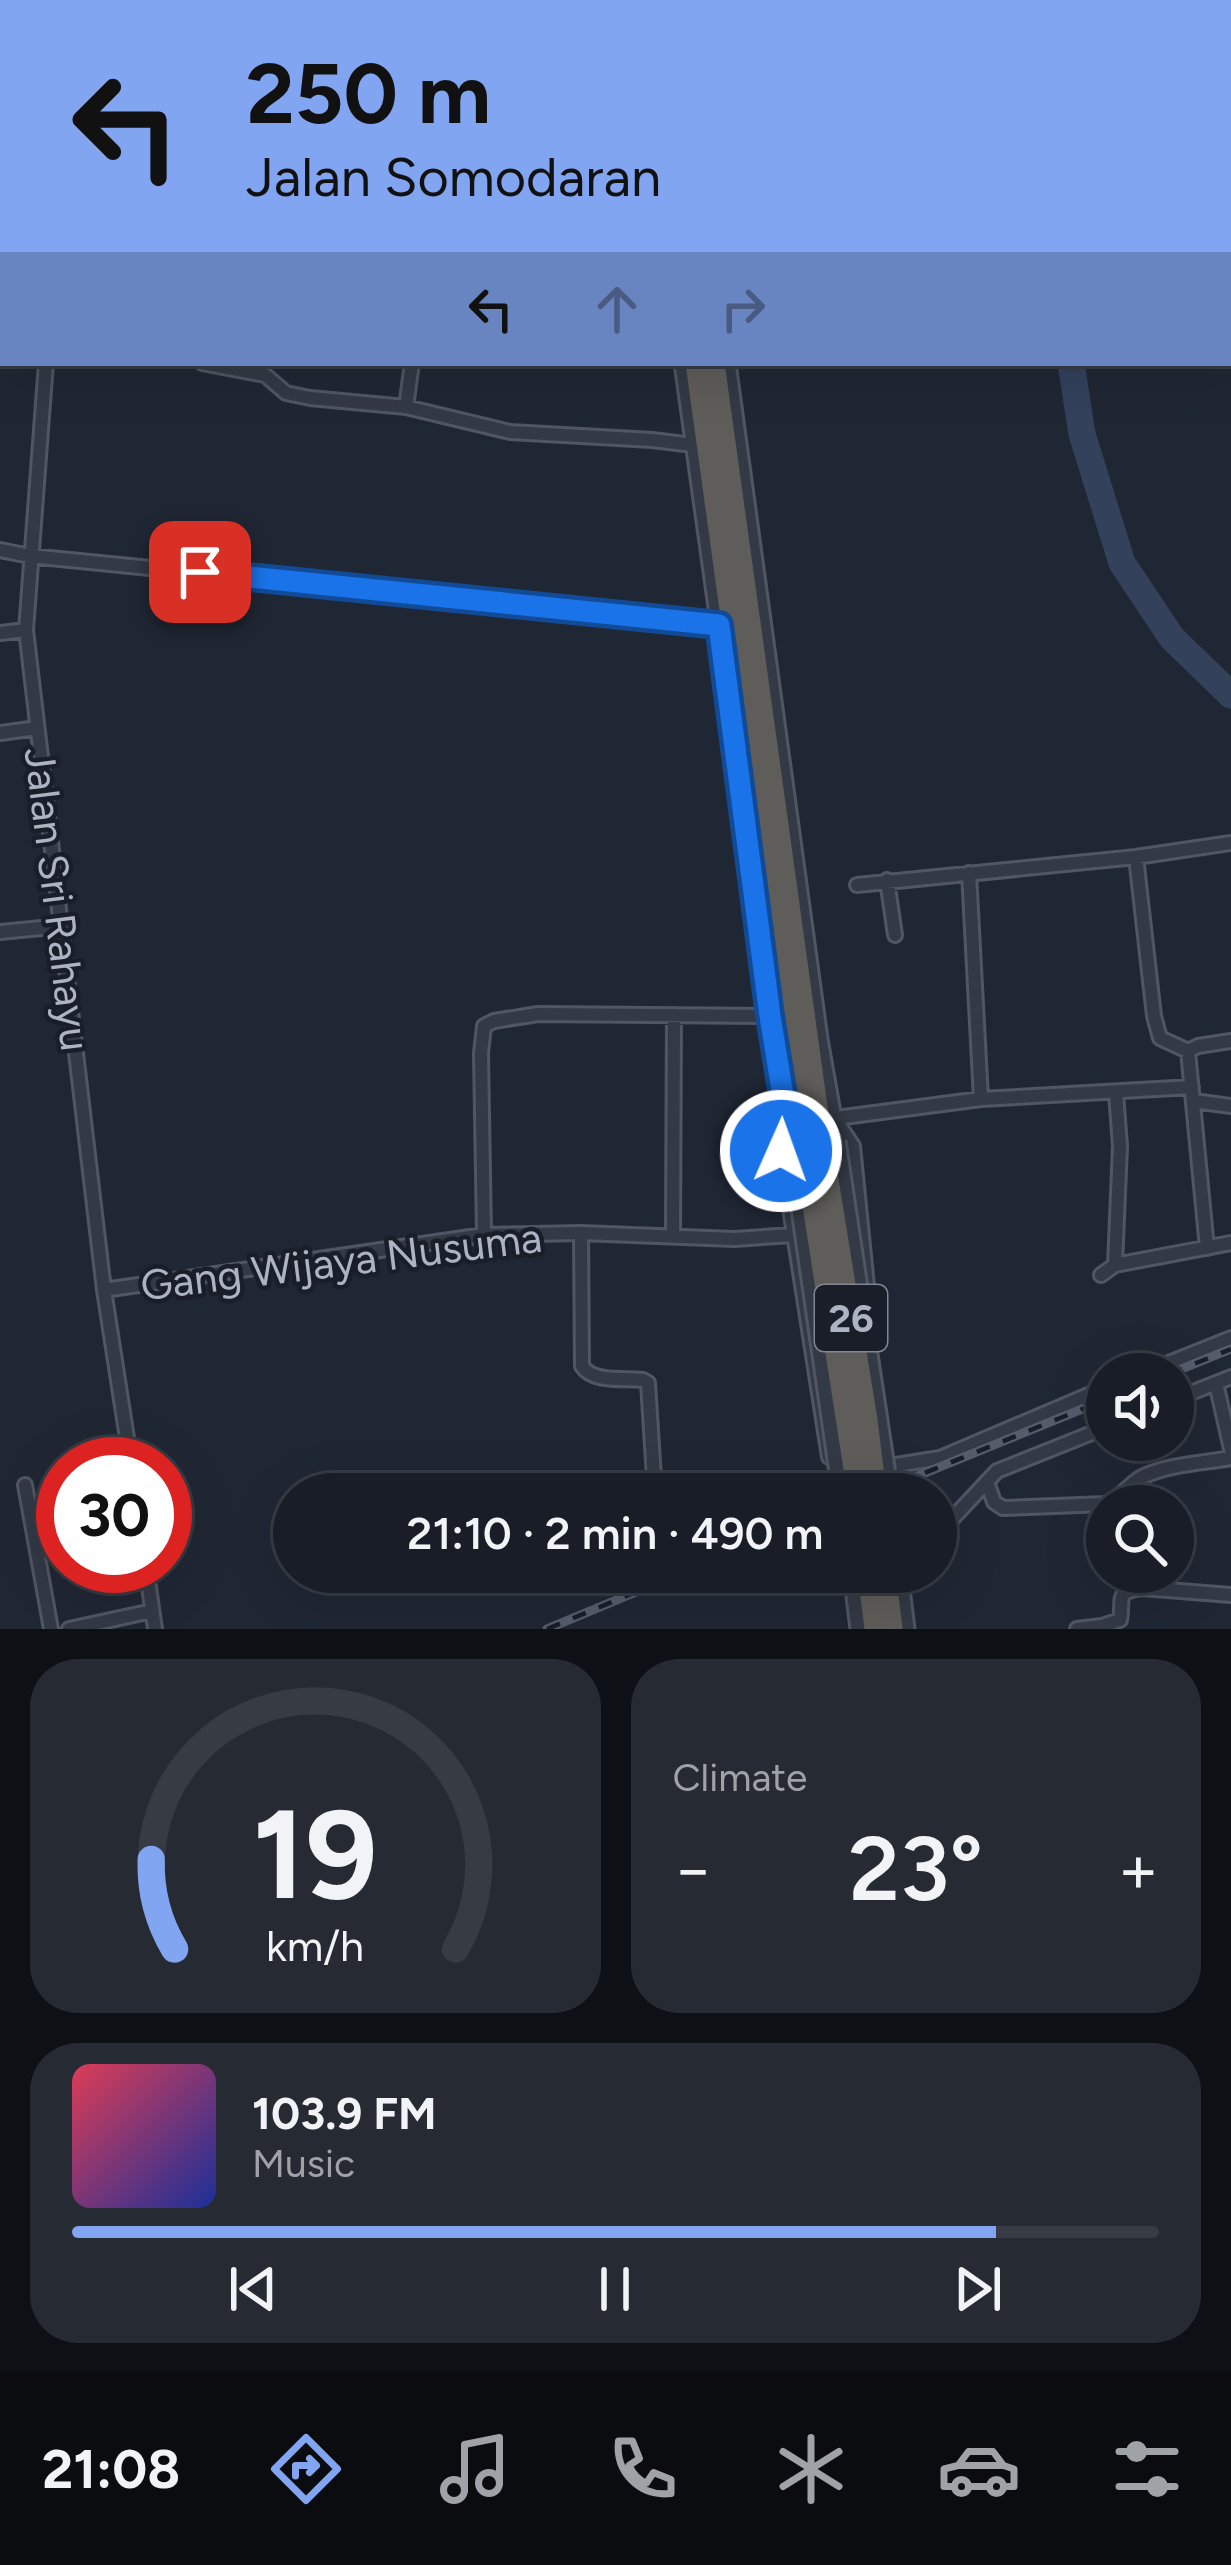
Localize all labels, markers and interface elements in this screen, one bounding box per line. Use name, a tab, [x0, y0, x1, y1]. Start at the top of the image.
text: 250 m	[246, 43, 491, 144]
icon: left	[48, 48, 204, 204]
text: Jalan Somodaran	[246, 145, 661, 210]
icon: left	[458, 276, 524, 342]
icon: ahead	[584, 276, 650, 342]
icon: right	[710, 276, 776, 342]
pin	[149, 521, 251, 623]
icon: arrive	[167, 539, 233, 605]
street label: Jalan Sri Rahayu	[14, 744, 101, 1054]
position arrow	[718, 1088, 844, 1214]
street label: Gang Wijaya Nusuma	[138, 1212, 545, 1311]
road number: 26	[815, 1285, 887, 1351]
map controls	[1086, 1353, 1194, 1593]
button: sound	[1086, 1353, 1194, 1461]
speed limit sign: 30	[36, 1437, 192, 1593]
button: search	[1086, 1485, 1194, 1593]
text: 21:10 · 2 min · 490 m	[407, 1506, 823, 1560]
text: Climate	[673, 1754, 807, 1801]
text: 19	[253, 1779, 378, 1929]
text: 23°	[848, 1814, 983, 1923]
text: −	[673, 1829, 714, 1909]
text: +	[1118, 1829, 1159, 1909]
text: km/h	[266, 1920, 364, 1972]
text: 103.9 FM	[252, 2086, 437, 2140]
text: Music	[252, 2140, 355, 2187]
icon: previous	[220, 2256, 286, 2322]
icon: pause	[582, 2256, 648, 2322]
icon: next	[945, 2256, 1011, 2322]
icon: directions	[264, 2427, 348, 2511]
icon: music	[433, 2427, 517, 2511]
icon: phone	[601, 2427, 685, 2511]
icon: climate	[769, 2427, 853, 2511]
icon: car	[937, 2427, 1021, 2511]
icon: filters	[1105, 2427, 1189, 2511]
text: 21:08	[42, 2437, 180, 2502]

